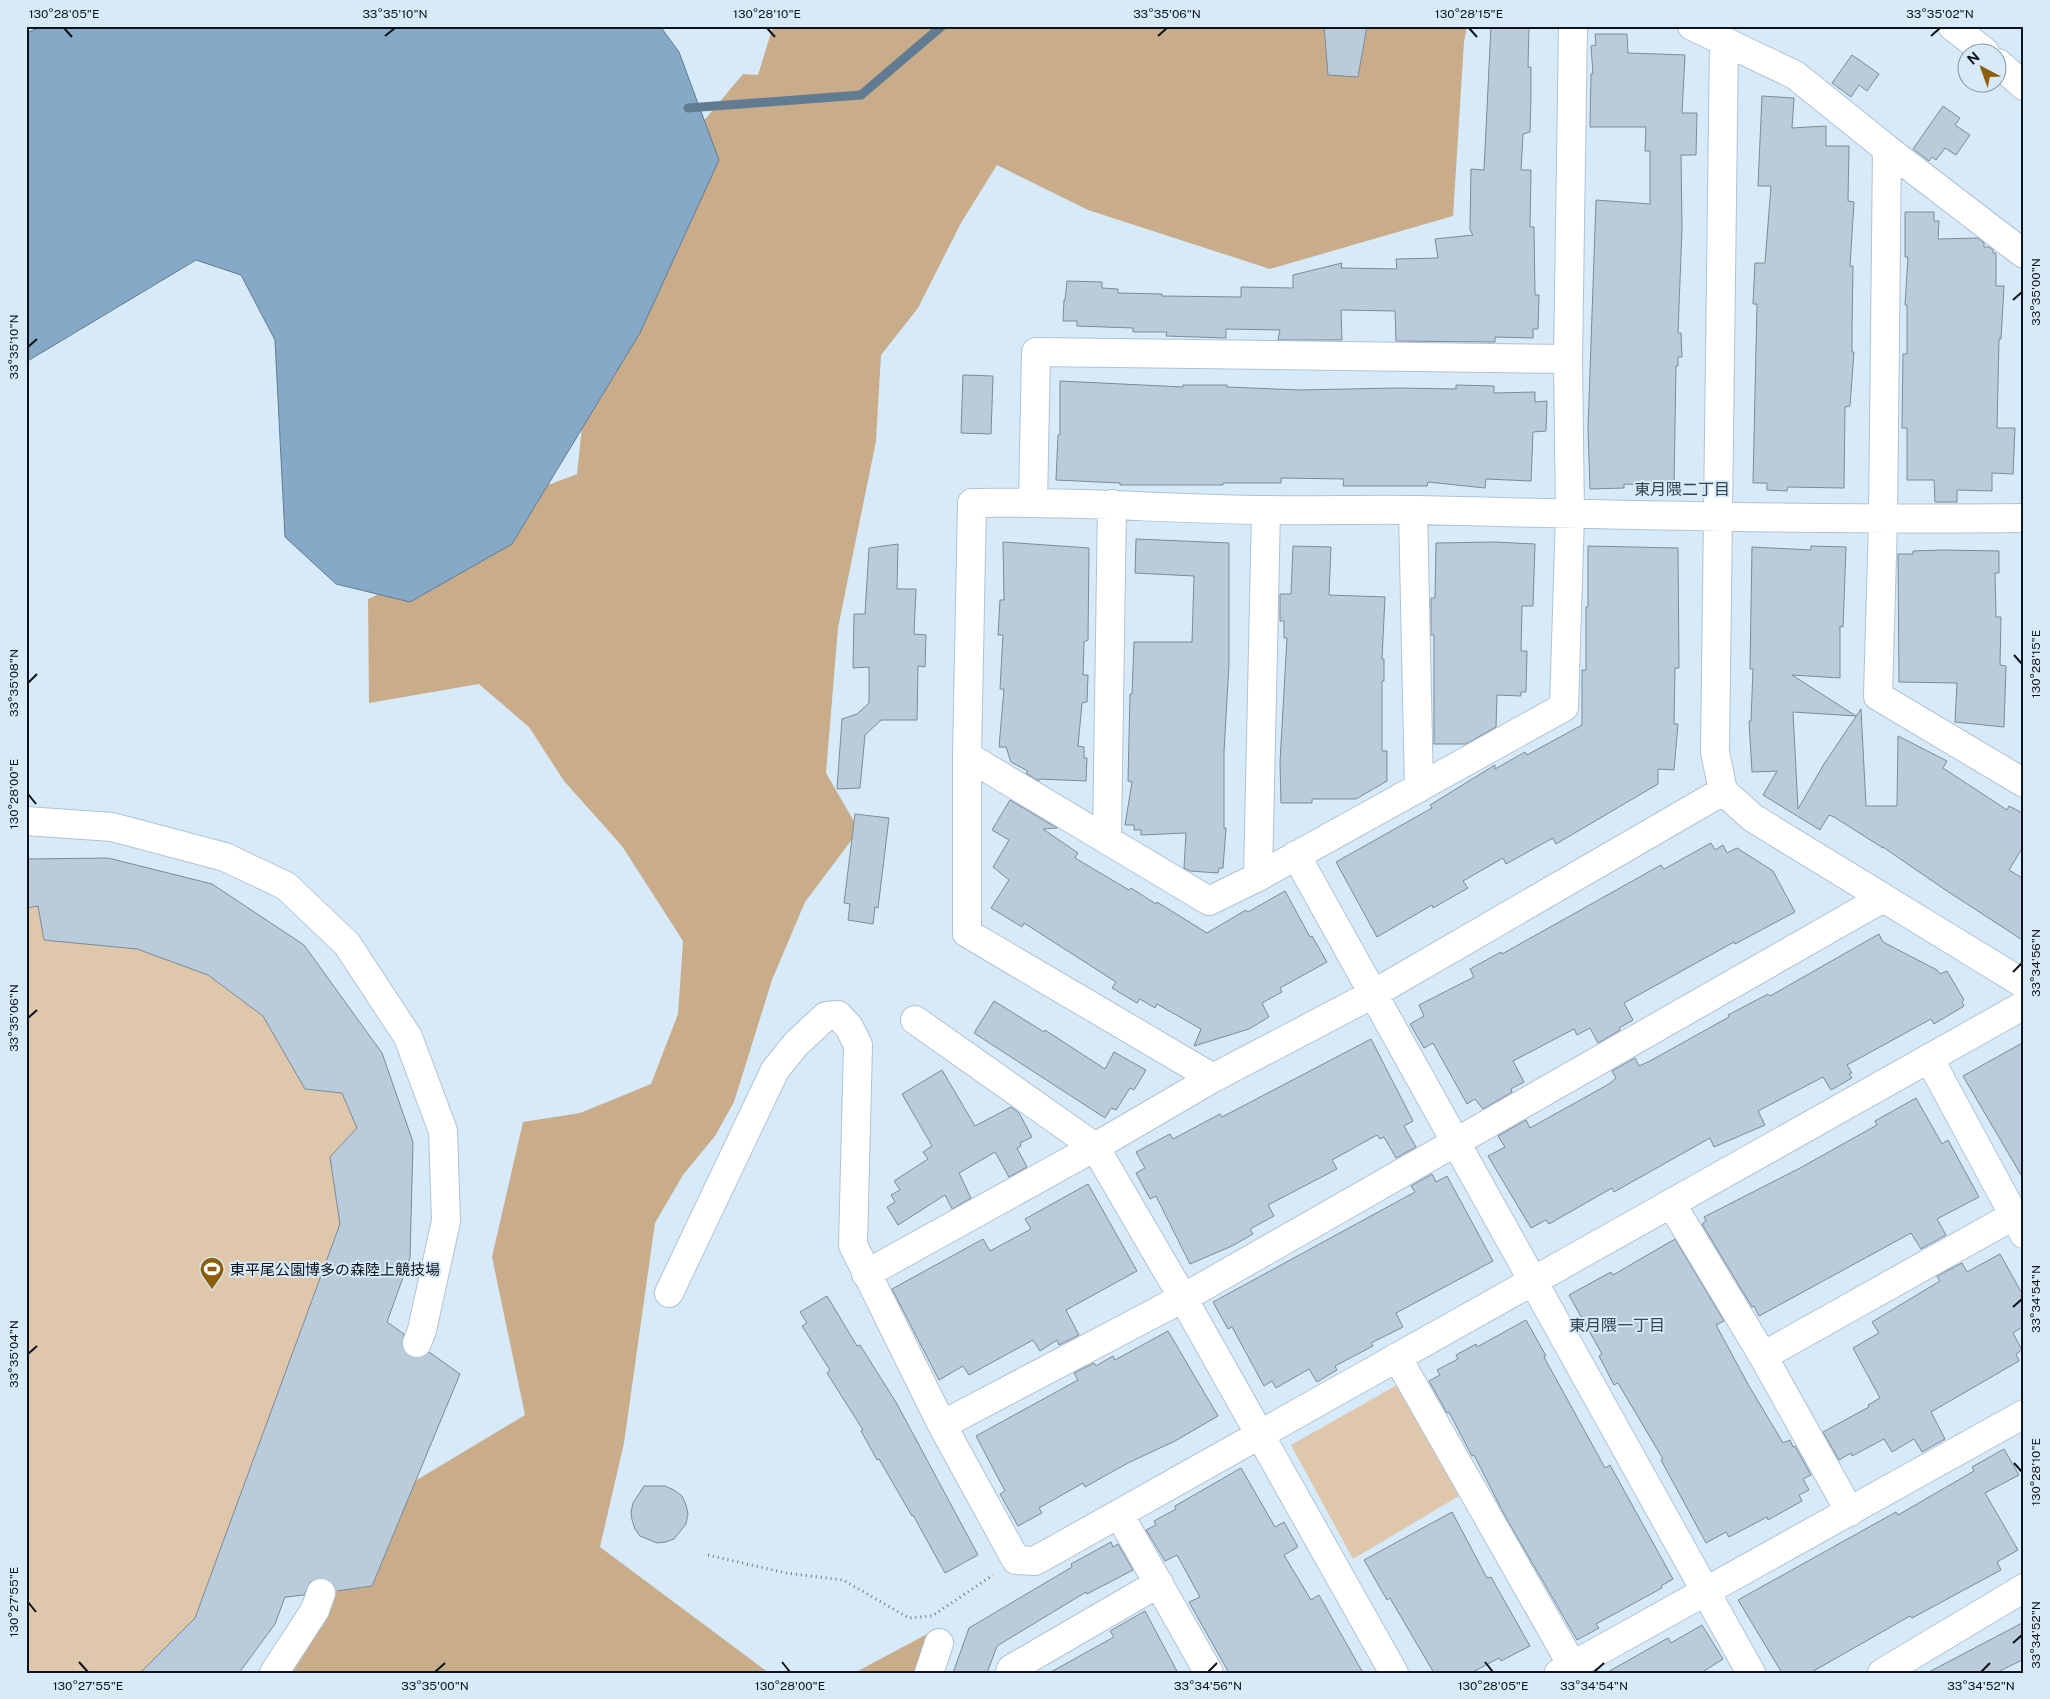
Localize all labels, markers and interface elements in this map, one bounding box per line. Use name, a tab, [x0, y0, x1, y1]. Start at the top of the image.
text: 130°28'05"E	[29, 7, 99, 21]
text: 33°35'10"N	[362, 7, 428, 21]
text: 130°28'10"E	[733, 7, 801, 21]
text: 33°35'06"N	[1133, 7, 1201, 21]
text: 130°28'15"E	[1435, 7, 1503, 21]
text: 33°35'02"N	[1906, 7, 1974, 21]
north arrow	[1958, 42, 2008, 92]
text: N	[1964, 49, 1983, 68]
text: 33°35'00"N	[2029, 258, 2043, 326]
text: 33°35'10"N	[7, 314, 21, 380]
district label: 東月隈二丁目	[1634, 480, 1730, 499]
text: 130°28'15"E	[2029, 630, 2043, 698]
text: 33°35'08"N	[7, 649, 21, 717]
text: 130°28'00"E	[7, 759, 21, 829]
text: 33°34'56"N	[2029, 929, 2043, 997]
text: 33°35'06"N	[7, 984, 21, 1052]
sports icon: 東平尾公園博多の森陸上競技場	[199, 1256, 225, 1290]
place label: 東平尾公園博多の森陸上競技場	[230, 1261, 440, 1278]
text: 33°34'54"N	[2029, 1265, 2043, 1333]
district label: 東月隈一丁目	[1569, 1316, 1665, 1335]
text: 33°35'04"N	[7, 1320, 21, 1388]
text: 130°28'10"E	[2029, 1438, 2043, 1506]
text: 130°27'55"E	[7, 1567, 21, 1637]
text: 33°34'52"N	[2029, 1601, 2043, 1669]
text: 130°27'55"E	[53, 1679, 123, 1693]
text: 33°35'00"N	[401, 1679, 469, 1693]
text: 130°28'00"E	[755, 1679, 825, 1693]
text: 33°34'56"N	[1174, 1679, 1242, 1693]
text: 130°28'05"E	[1458, 1679, 1528, 1693]
text: 33°34'54"N	[1560, 1679, 1628, 1693]
text: 33°34'52"N	[1947, 1679, 2015, 1693]

